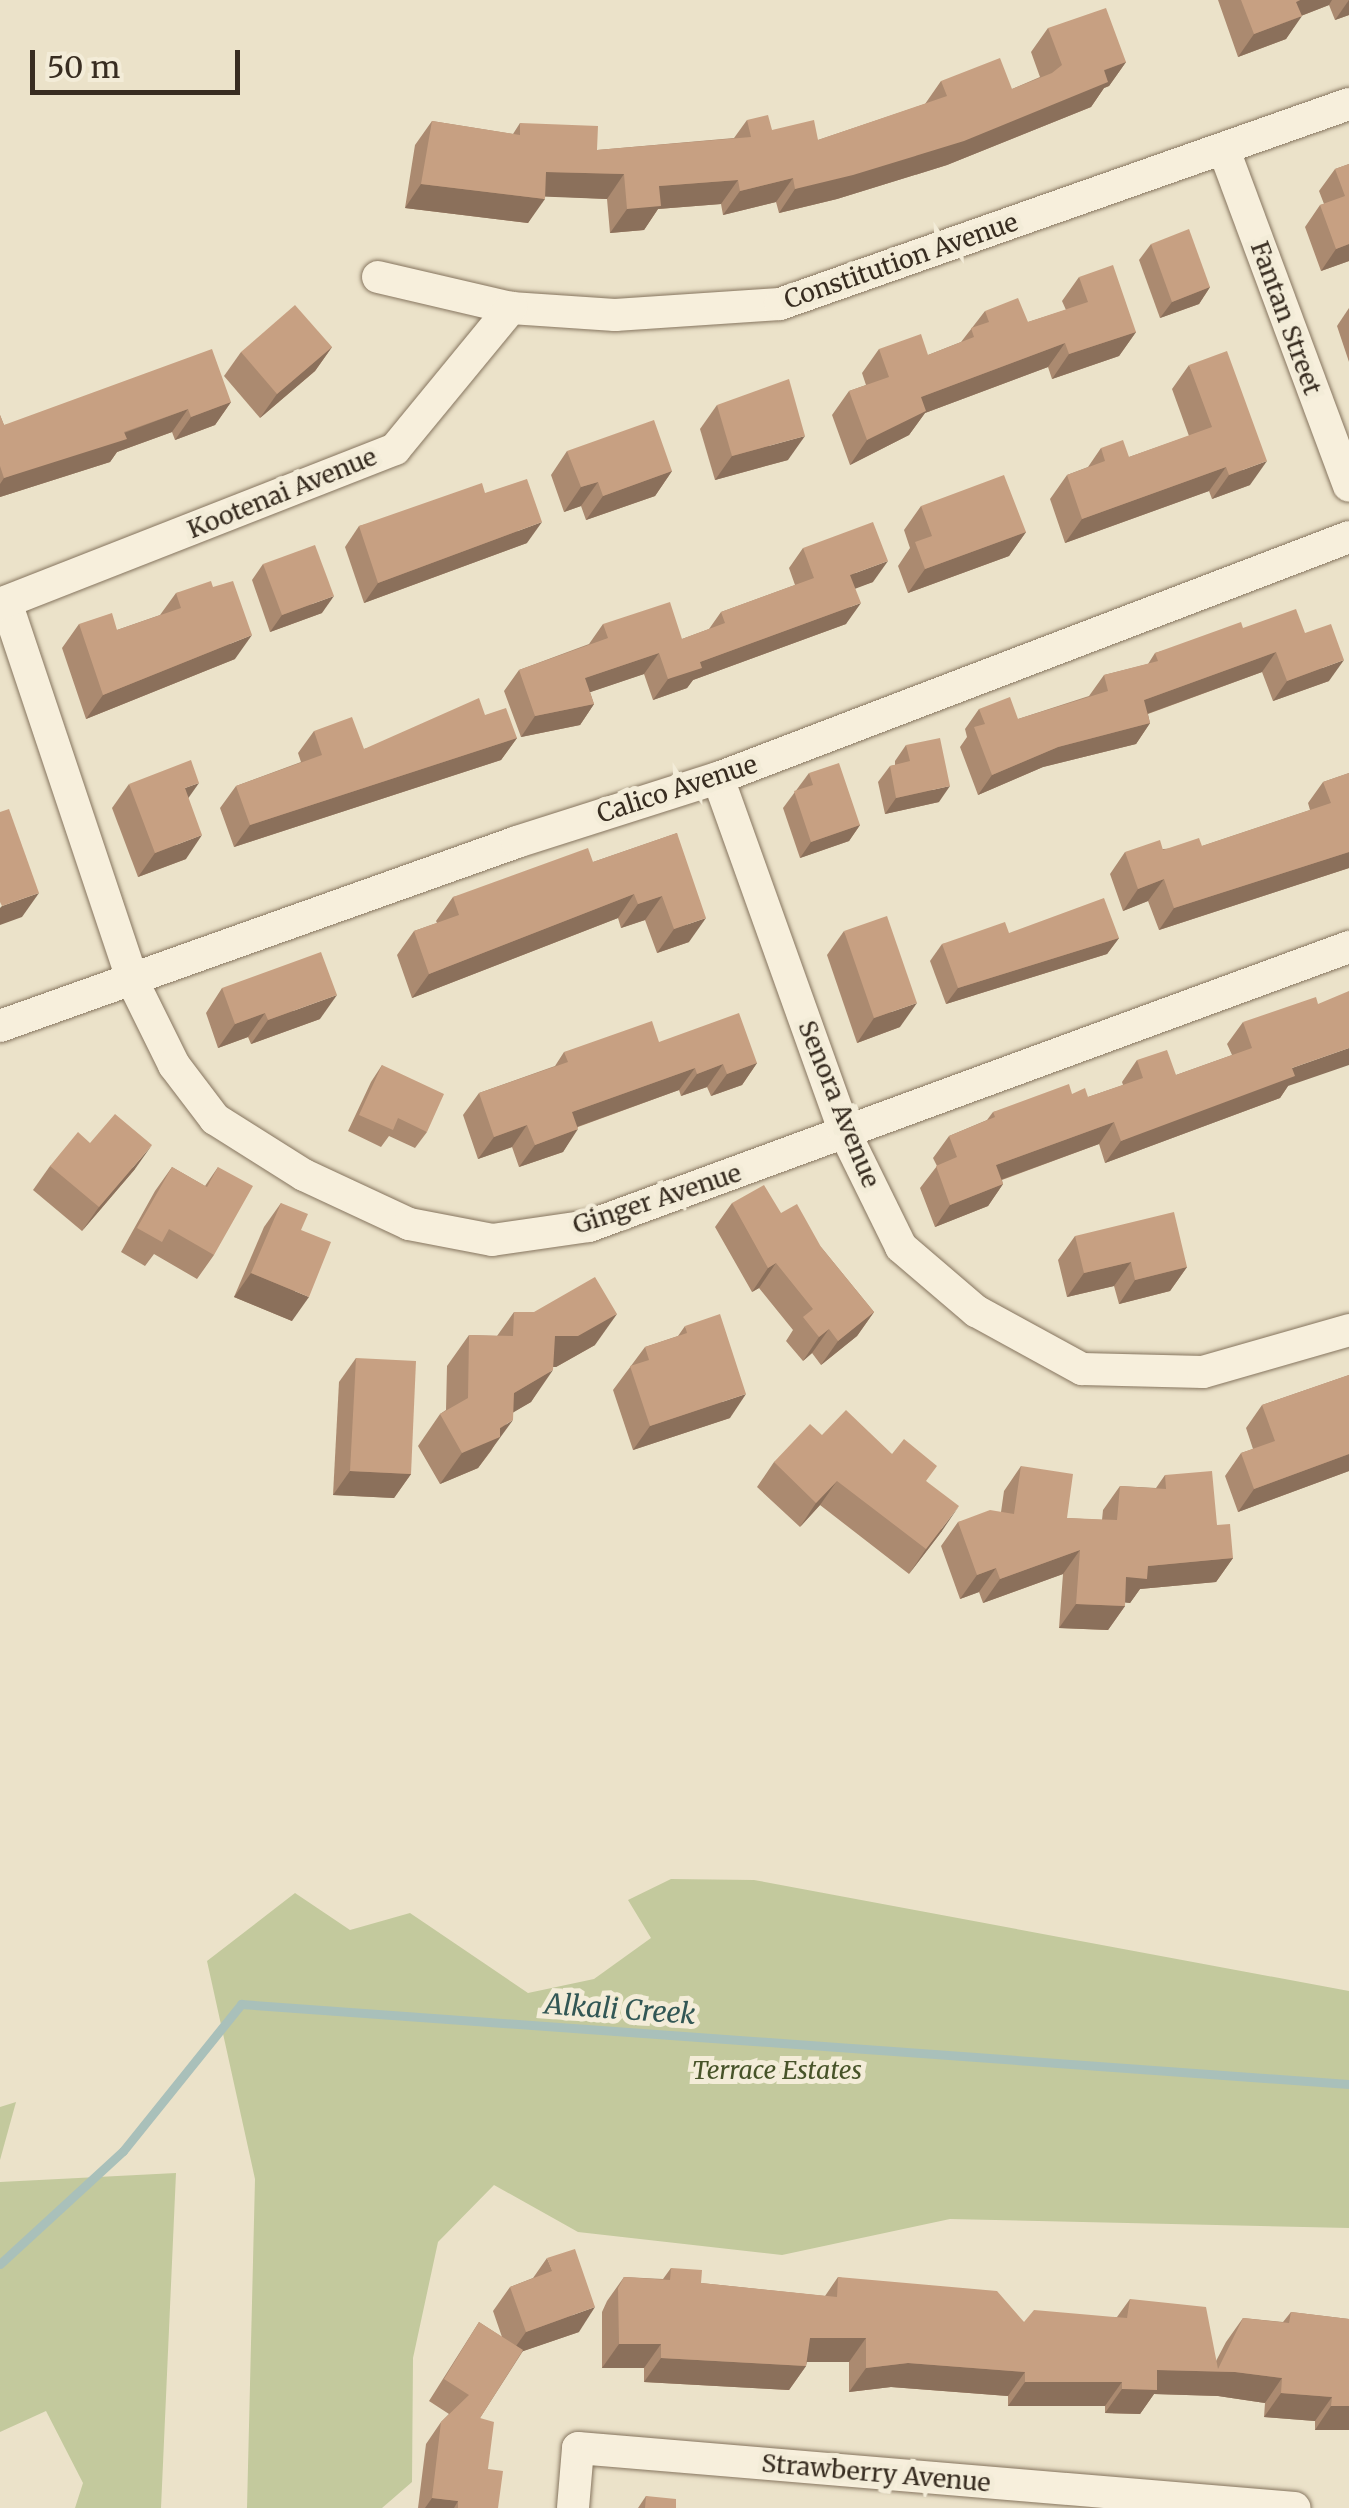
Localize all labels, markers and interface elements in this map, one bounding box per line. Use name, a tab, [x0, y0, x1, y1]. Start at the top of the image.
scale bar	[35, 30, 245, 92]
text: 50 m	[47, 48, 120, 86]
street label: Constitution Avenue	[780, 207, 1022, 315]
street label: Fantan Street	[1244, 237, 1328, 399]
street label: Kootenai Avenue	[183, 441, 381, 545]
street label: Calico Avenue	[593, 749, 761, 829]
street label: Senora Avenue	[792, 1016, 886, 1192]
street label: Ginger Avenue	[569, 1158, 745, 1240]
water label: Alkali Creek	[543, 1987, 697, 2031]
park label: Terrace Estates	[692, 2055, 862, 2085]
street label: Strawberry Avenue	[760, 2448, 992, 2498]

